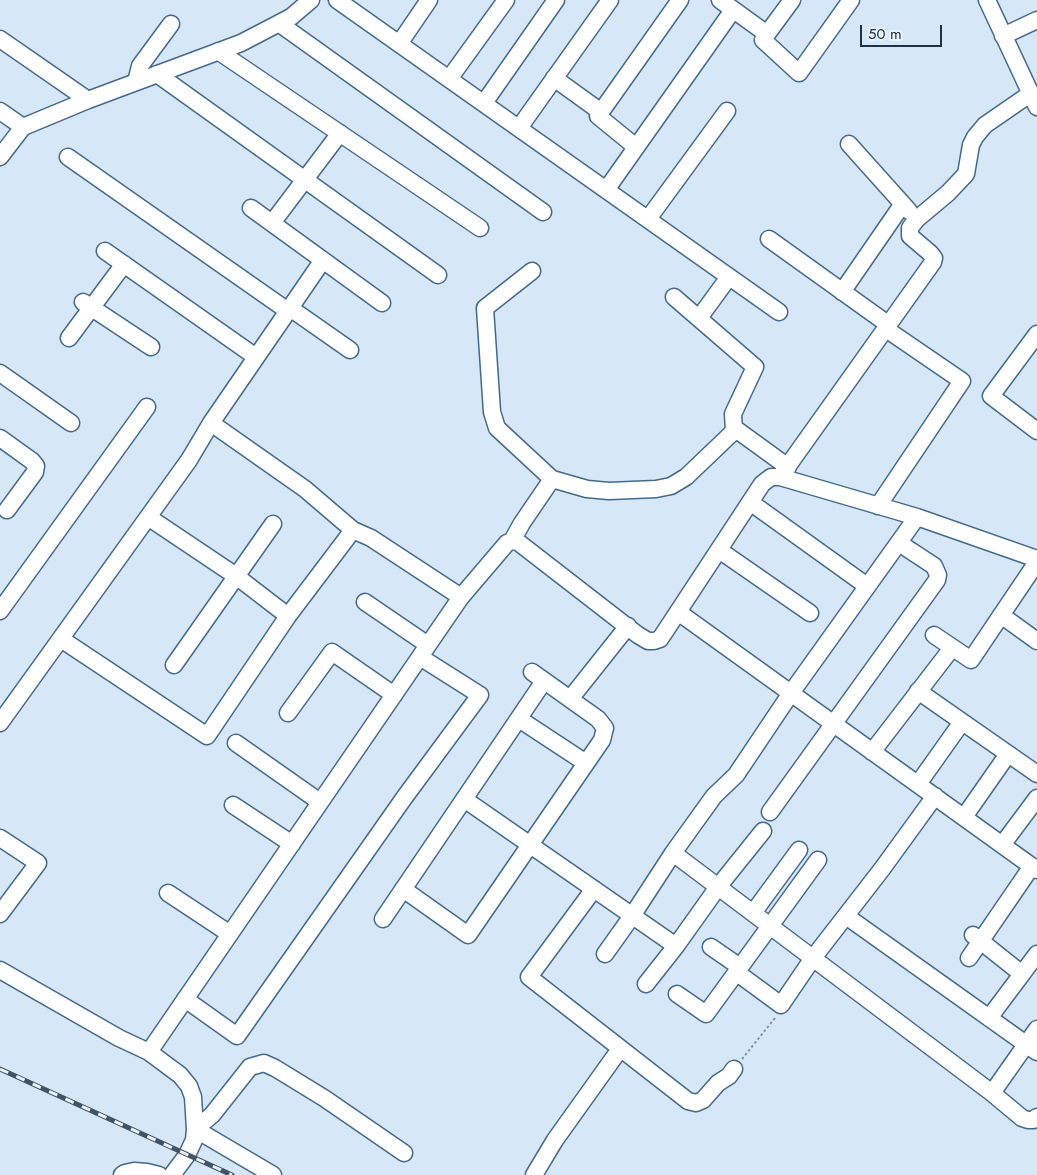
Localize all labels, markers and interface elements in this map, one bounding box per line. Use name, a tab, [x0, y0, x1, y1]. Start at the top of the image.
scale bar	[862, 15, 944, 47]
text: 50 m	[868, 23, 902, 45]

